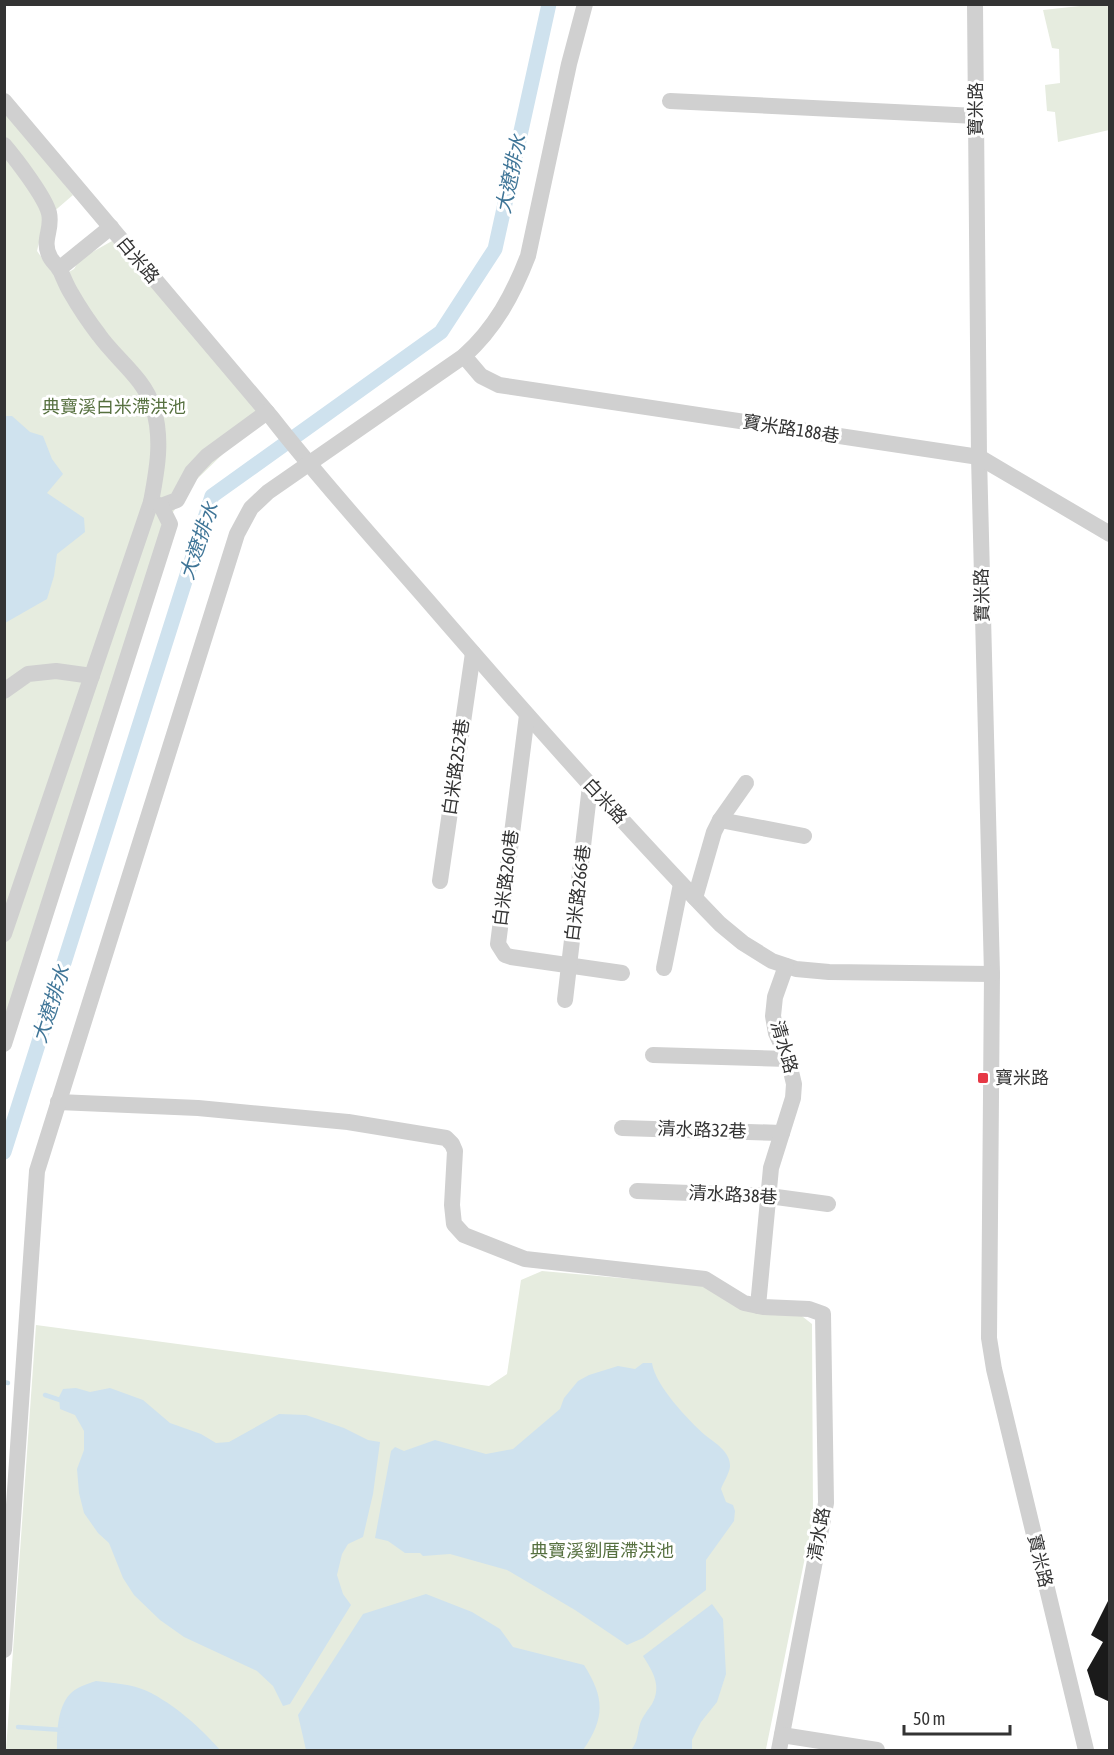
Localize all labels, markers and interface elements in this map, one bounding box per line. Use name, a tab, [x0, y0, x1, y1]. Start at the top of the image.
street label: 寶米路	[965, 82, 986, 136]
water label: 大遼排水	[491, 131, 530, 215]
street label: 白米路	[113, 232, 164, 287]
park label: 典寶溪白米滯洪池	[42, 396, 186, 417]
street label: 寶米路188巷	[741, 411, 841, 446]
water label: 大遼排水	[175, 498, 223, 582]
street label: 寶米路	[971, 568, 992, 622]
street label: 白米路252巷	[438, 717, 473, 817]
street label: 白米路	[579, 774, 631, 828]
street label: 白米路260巷	[489, 828, 522, 928]
street label: 白米路266巷	[561, 843, 594, 943]
water label: 大遼排水	[27, 961, 74, 1045]
street label: 清水路	[767, 1018, 802, 1076]
place label: 寶米路	[995, 1067, 1049, 1088]
marker: 寶米路	[976, 1071, 990, 1085]
street label: 清水路32巷	[657, 1117, 747, 1142]
street label: 清水路38巷	[688, 1182, 778, 1207]
street label: 清水路	[803, 1506, 834, 1562]
street label: 寶米路	[1024, 1532, 1057, 1590]
park label: 典寶溪劉厝滯洪池	[530, 1540, 674, 1561]
scale bar	[904, 1698, 1010, 1736]
text: 50 m	[913, 1708, 945, 1729]

